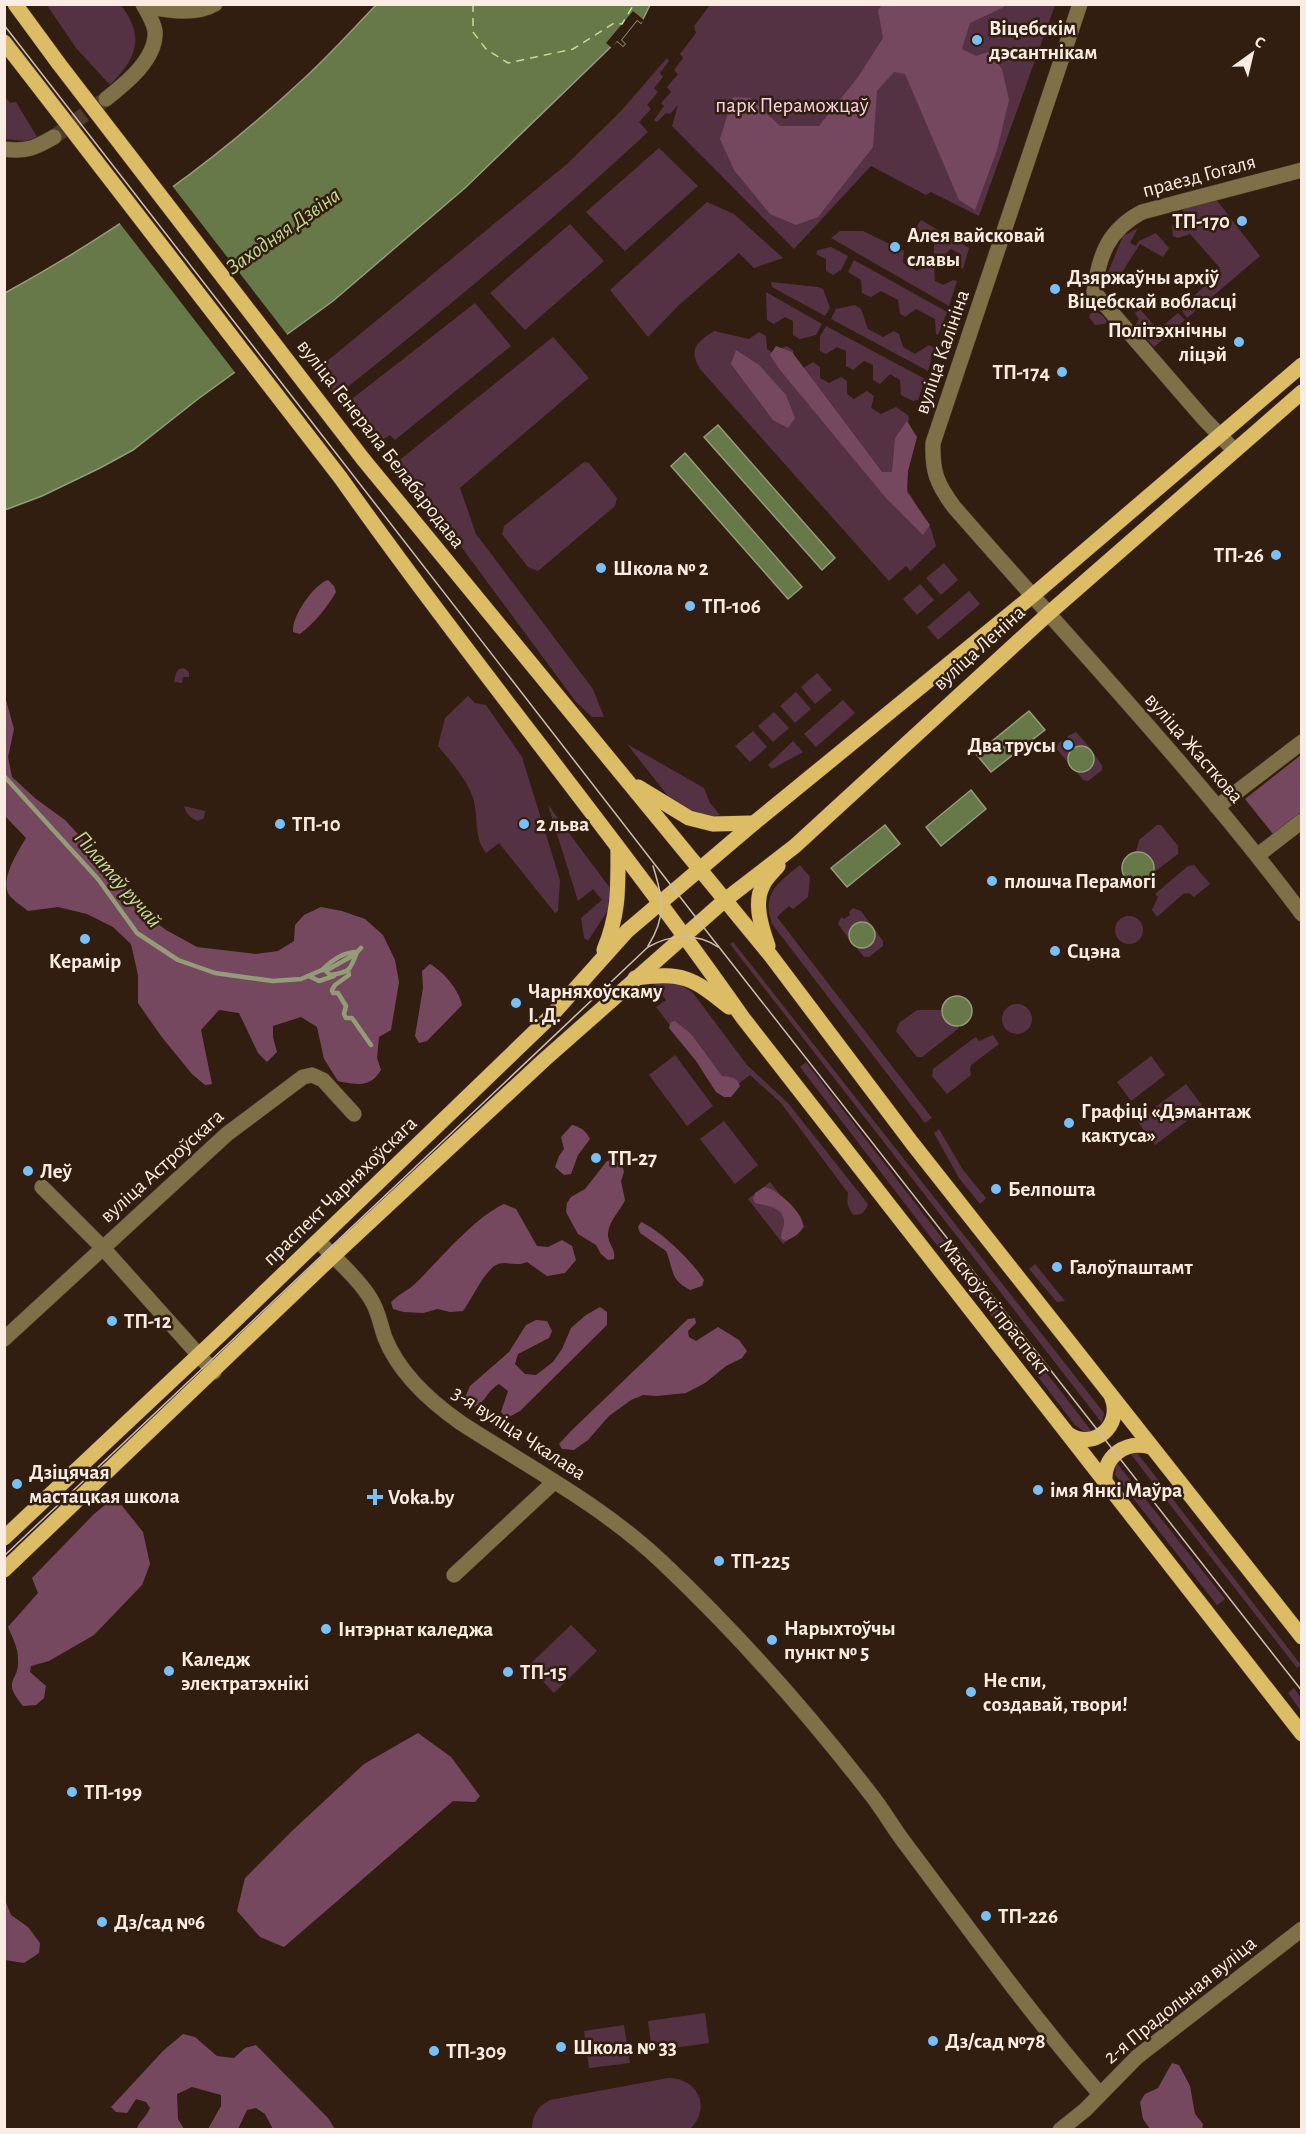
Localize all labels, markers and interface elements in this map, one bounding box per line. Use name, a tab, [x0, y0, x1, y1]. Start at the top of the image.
place label: Віцебскім дэсантнікам	[989, 18, 1097, 63]
north arrow	[1222, 24, 1282, 84]
marker: Віцебскім дэсантнікам	[970, 33, 984, 47]
text: С	[1252, 33, 1268, 52]
park label: парк Пераможцаў	[715, 95, 869, 116]
street label: праезд Гогаля	[1140, 151, 1258, 201]
water label: Заходняя Дзвіна	[222, 184, 344, 278]
place label: ТП-170	[1172, 211, 1230, 232]
marker: ТП-170	[1235, 214, 1249, 228]
place label: Алея вайсковай славы	[907, 225, 1045, 270]
marker: Алея вайсковай славы	[888, 240, 902, 254]
place label: Дзяржаўны архіў Віцебскай вобласці	[1067, 267, 1237, 312]
marker: Дзяржаўны архіў Віцебскай вобласці	[1048, 282, 1062, 296]
street label: вуліца Калініна	[911, 287, 973, 417]
place label: Політэхнічны ліцэй	[1108, 320, 1227, 365]
marker: Політэхнічны ліцэй	[1232, 335, 1246, 349]
street label: вуліца Генерала Белабародава	[293, 336, 469, 553]
place label: ТП-174	[993, 362, 1050, 383]
marker: ТП-174	[1055, 365, 1069, 379]
place label: ТП-26	[1214, 545, 1264, 566]
marker: ТП-26	[1269, 548, 1283, 562]
place label: Школа № 2	[613, 558, 709, 579]
marker: Школа № 2	[594, 561, 608, 575]
place label: ТП-106	[702, 596, 761, 617]
marker: ТП-106	[683, 599, 697, 613]
street label: вуліца Леніна	[929, 601, 1029, 694]
street label: вуліца Жасткова	[1141, 689, 1248, 807]
place label: Два трусы	[967, 735, 1056, 756]
marker: Два трусы	[1061, 738, 1075, 752]
place label: ТП-10	[292, 814, 341, 835]
place label: 2 льва	[536, 814, 589, 835]
marker: ТП-10	[273, 817, 287, 831]
marker: 2 льва	[517, 817, 531, 831]
water label: Пілатаў ручай	[69, 826, 166, 932]
place label: плошча Перамогі	[1004, 871, 1156, 892]
marker: плошча Перамогі	[985, 874, 999, 888]
marker: Керамір	[78, 932, 92, 946]
place label: Сцэна	[1067, 941, 1121, 962]
marker: Сцэна	[1048, 944, 1062, 958]
place label: Керамір	[49, 951, 121, 972]
place label: Чарняхоўскаму І. Д.	[528, 981, 663, 1026]
marker: Чарняхоўскаму І. Д.	[509, 996, 523, 1010]
place label: Графіці «Дэмантаж кактуса»	[1081, 1101, 1251, 1146]
street label: вуліца Астроўскага	[96, 1105, 228, 1227]
street label: праспект Чарняхоўскага	[259, 1112, 421, 1270]
marker: Графіці «Дэмантаж кактуса»	[1062, 1116, 1076, 1130]
place label: ТП-27	[608, 1148, 657, 1169]
marker: ТП-27	[589, 1151, 603, 1165]
place label: Леў	[40, 1161, 73, 1182]
marker: Леў	[21, 1164, 35, 1178]
place label: Белпошта	[1008, 1179, 1096, 1200]
marker: Белпошта	[989, 1182, 1003, 1196]
street label: Маскоўскі праспект	[935, 1235, 1055, 1379]
place label: Галоўпаштамт	[1069, 1257, 1193, 1278]
marker: Галоўпаштамт	[1050, 1260, 1064, 1274]
place label: ТП-12	[124, 1311, 172, 1332]
marker: ТП-12	[105, 1314, 119, 1328]
street label: 3-я вуліца Чкалава	[448, 1382, 590, 1484]
place label: Дзіцячая мастацкая школа	[29, 1462, 180, 1507]
marker: Дзіцячая мастацкая школа	[10, 1477, 24, 1491]
place label: імя Янкі Маўра	[1050, 1480, 1182, 1501]
marker: імя Янкі Маўра	[1031, 1483, 1045, 1497]
place label: Voka.by	[388, 1487, 455, 1508]
marker: Voka.by	[366, 1488, 384, 1506]
place label: ТП-225	[731, 1551, 790, 1572]
marker: ТП-225	[712, 1554, 726, 1568]
place label: Нарыхтоўчы пункт № 5	[784, 1618, 896, 1663]
place label: Інтэрнат каледжа	[338, 1619, 493, 1640]
marker: Інтэрнат каледжа	[319, 1622, 333, 1636]
marker: Нарыхтоўчы пункт № 5	[765, 1633, 779, 1647]
place label: Каледж электратэхнікі	[181, 1649, 309, 1694]
place label: ТП-15	[520, 1662, 567, 1683]
marker: Каледж электратэхнікі	[162, 1664, 176, 1678]
marker: ТП-15	[501, 1665, 515, 1679]
place label: Не спи, создавай, твори!	[983, 1670, 1128, 1715]
marker: Не спи, создавай, твори!	[964, 1685, 978, 1699]
place label: ТП-199	[84, 1782, 142, 1803]
marker: ТП-199	[65, 1785, 79, 1799]
place label: ТП-226	[998, 1906, 1058, 1927]
marker: ТП-226	[979, 1909, 993, 1923]
place label: Дз/сад №6	[114, 1912, 205, 1933]
marker: Дз/сад №6	[95, 1915, 109, 1929]
street label: 2-я Прадольная вуліца	[1100, 1932, 1261, 2068]
place label: Дз/сад №78	[945, 2031, 1046, 2052]
marker: Дз/сад №78	[926, 2034, 940, 2048]
place label: Школа № 33	[573, 2037, 677, 2058]
marker: Школа № 33	[554, 2040, 568, 2054]
place label: ТП-309	[446, 2041, 506, 2062]
marker: ТП-309	[427, 2044, 441, 2058]

